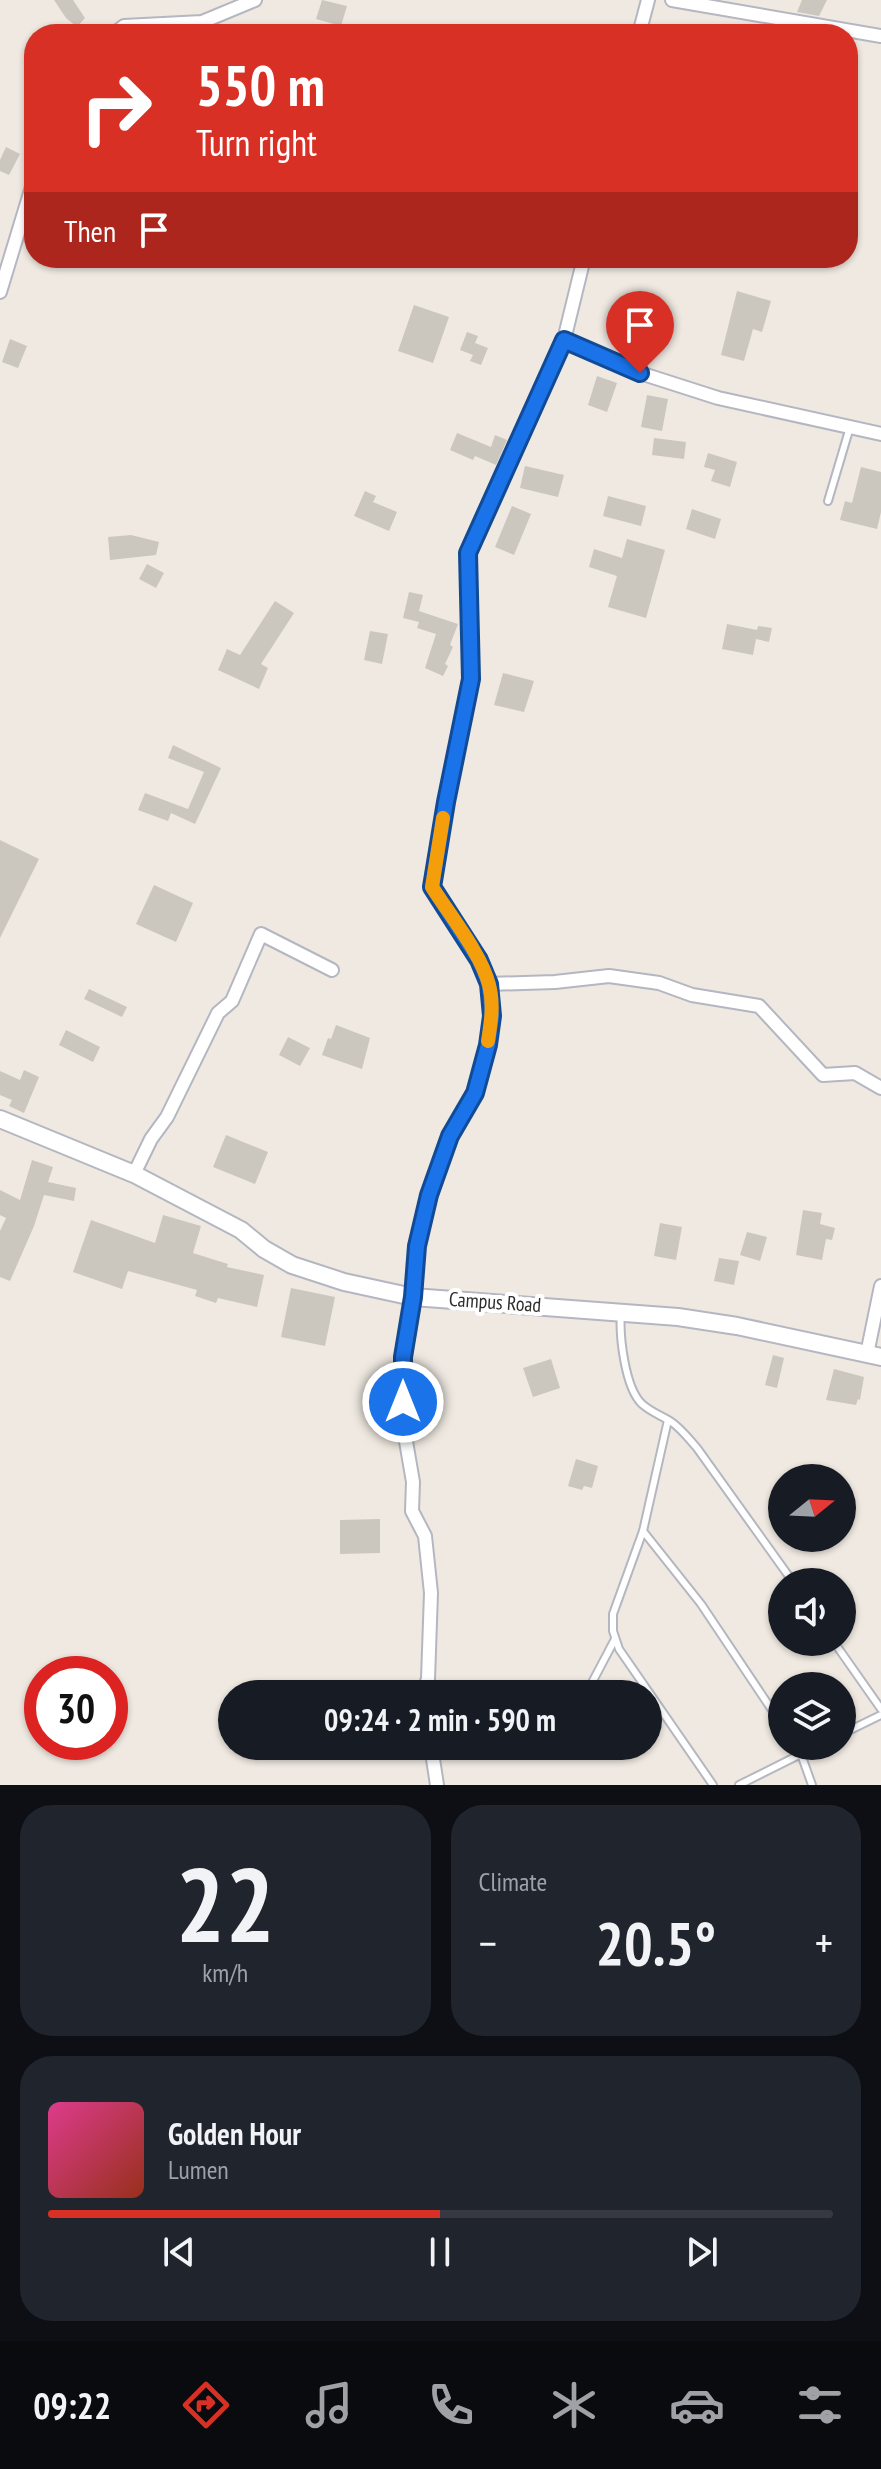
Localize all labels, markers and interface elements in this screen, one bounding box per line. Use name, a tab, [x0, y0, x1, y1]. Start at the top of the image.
text: 550 m	[196, 49, 325, 121]
icon: right	[64, 56, 168, 160]
text: Turn right	[196, 119, 317, 166]
icon: arrive	[132, 208, 176, 252]
text: Then	[64, 211, 116, 250]
pin	[606, 291, 674, 373]
icon: arrive	[618, 303, 662, 347]
street label: Campus Road	[448, 1286, 542, 1318]
position arrow	[361, 1360, 445, 1444]
north arrow	[768, 1464, 856, 1552]
map controls	[768, 1464, 856, 1760]
button: sound	[768, 1568, 856, 1656]
speed limit sign: 30	[24, 1656, 128, 1760]
button: layers	[768, 1672, 856, 1760]
text: 09:24 · 2 min · 590 m	[324, 1700, 556, 1739]
text: 22	[176, 1836, 275, 1971]
text: Climate	[479, 1865, 547, 1898]
text: 20.5°	[595, 1904, 716, 1982]
text: −	[479, 1914, 497, 1971]
text: +	[815, 1914, 833, 1971]
text: km/h	[202, 1956, 248, 1989]
text: Golden Hour	[168, 2114, 301, 2153]
text: Lumen	[168, 2153, 229, 2186]
icon: previous	[157, 2230, 201, 2274]
icon: pause	[418, 2230, 462, 2274]
icon: next	[680, 2230, 724, 2274]
icon: directions	[178, 2377, 234, 2433]
icon: music	[301, 2377, 357, 2433]
icon: phone	[423, 2377, 479, 2433]
icon: climate	[546, 2377, 602, 2433]
icon: car	[669, 2377, 725, 2433]
icon: filters	[792, 2377, 848, 2433]
text: 09:22	[33, 2382, 111, 2429]

